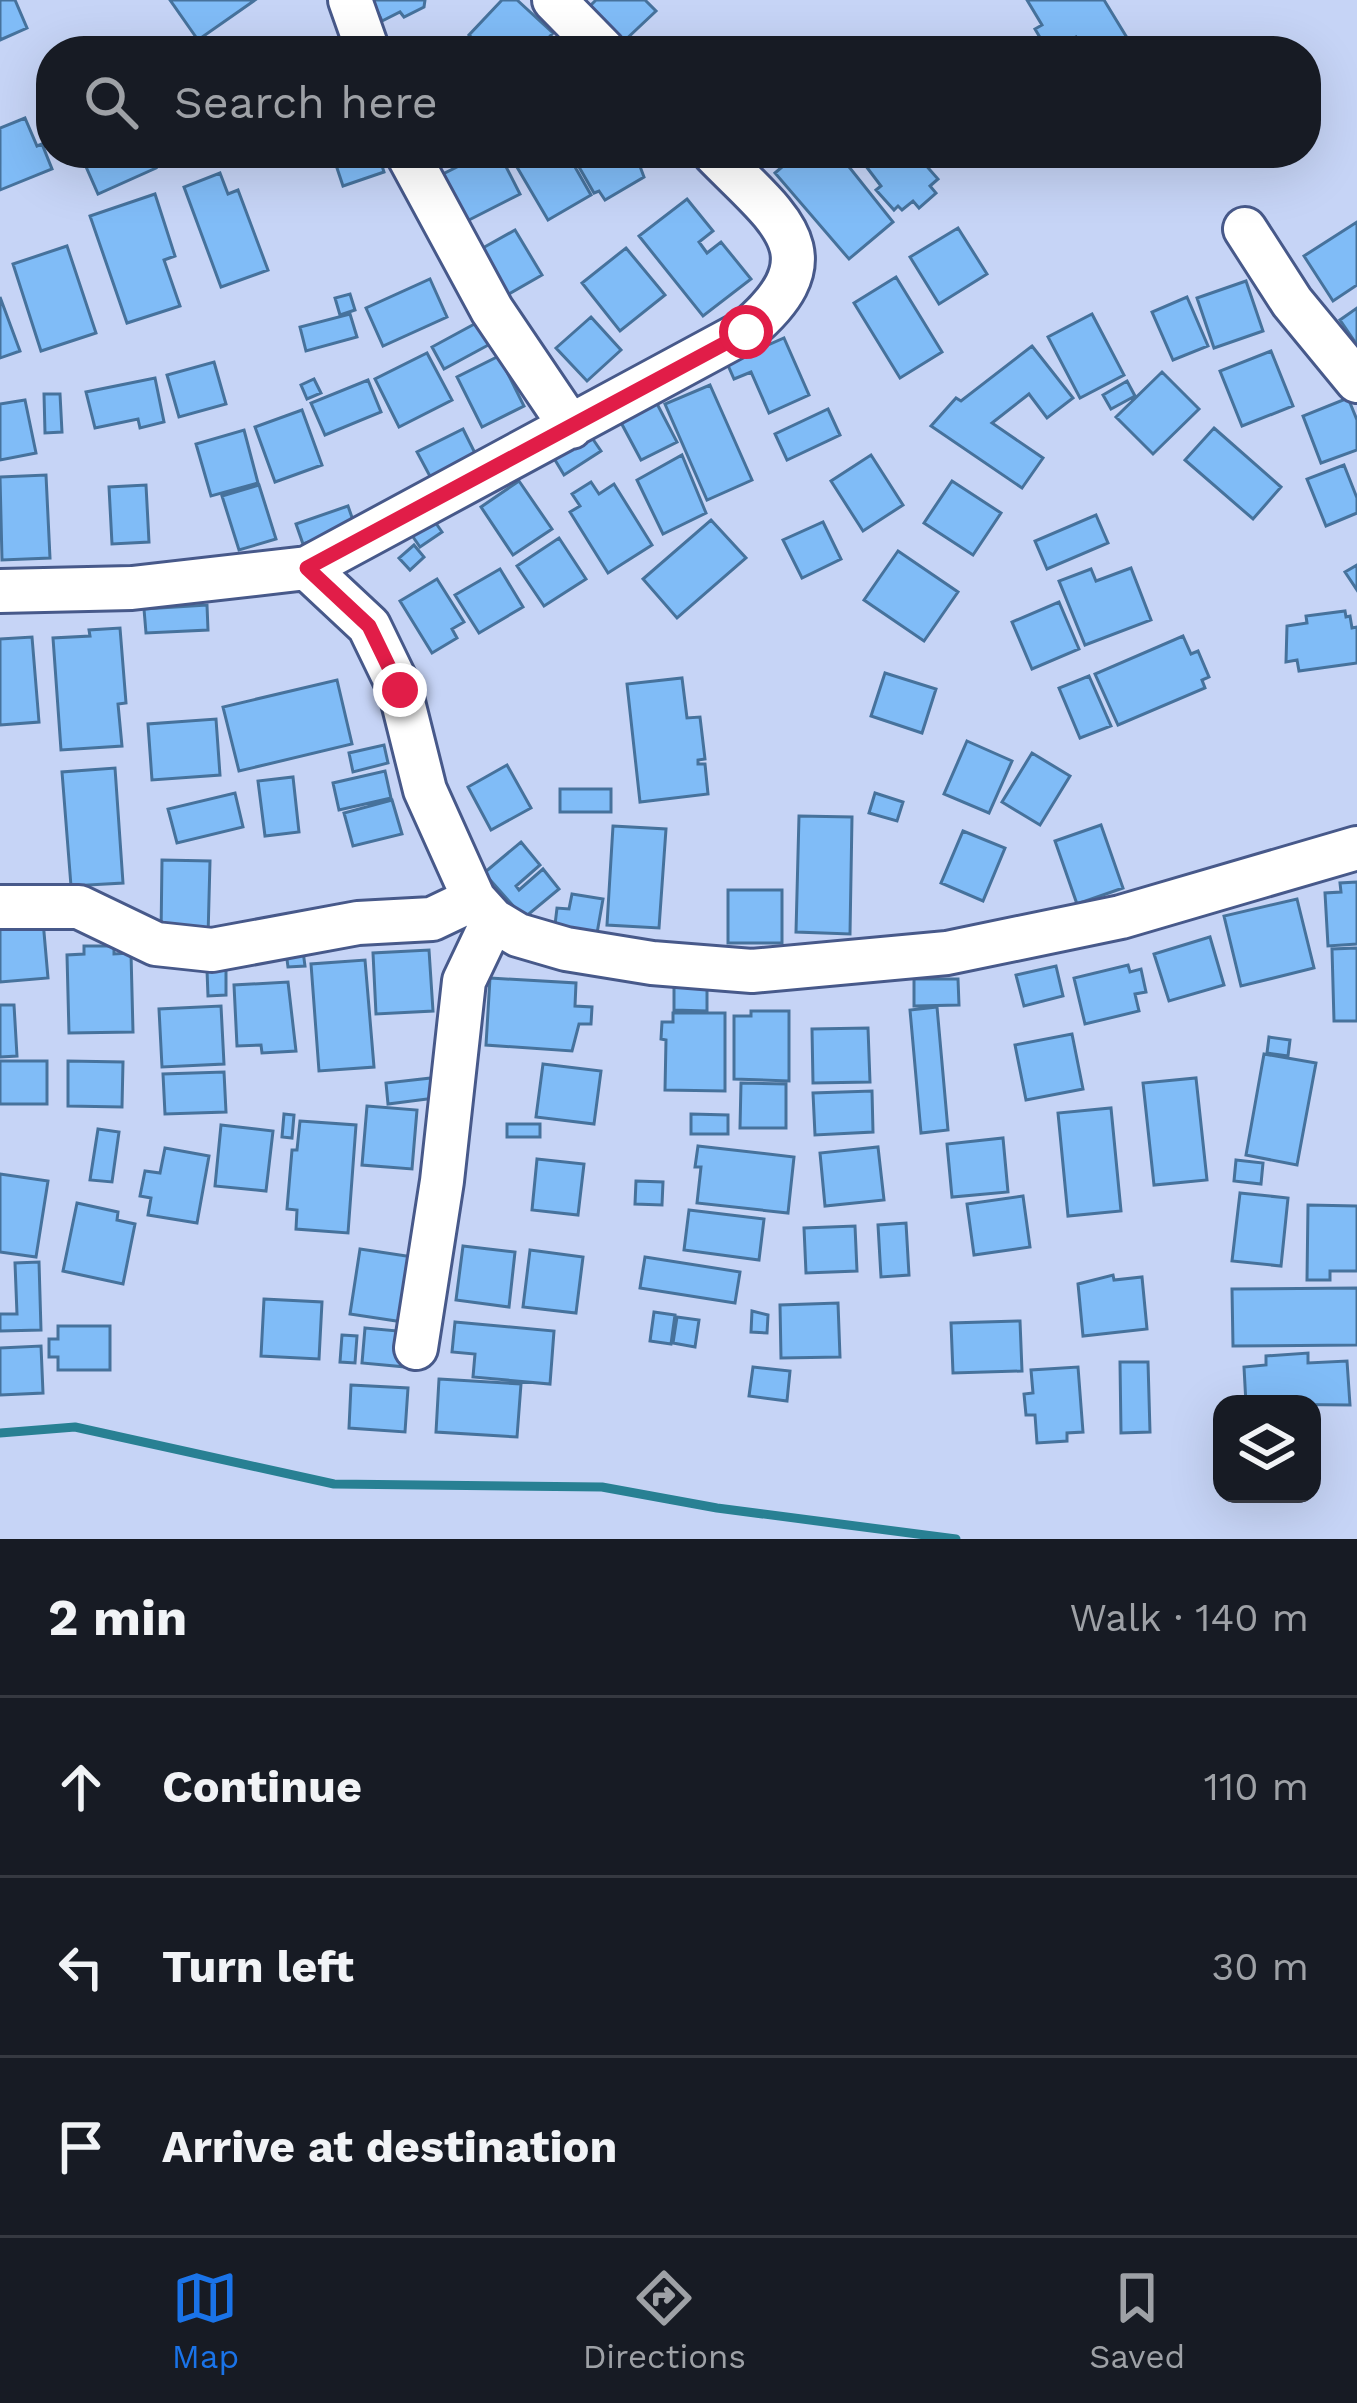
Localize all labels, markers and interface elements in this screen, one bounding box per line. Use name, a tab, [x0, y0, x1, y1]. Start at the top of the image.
search box	[36, 36, 1321, 168]
icon: search	[78, 69, 144, 135]
text: Search here	[174, 76, 438, 129]
route start	[719, 305, 773, 359]
route end	[373, 663, 427, 717]
map controls	[1213, 1395, 1321, 1503]
button: layers	[1213, 1395, 1321, 1503]
text: 2 min	[48, 1588, 187, 1647]
text: Walk · 140 m	[1069, 1595, 1309, 1640]
icon: ahead	[48, 1754, 114, 1820]
text: Continue	[162, 1760, 362, 1813]
text: 110 m	[1204, 1764, 1309, 1809]
icon: left	[48, 1934, 114, 2000]
text: Turn left	[162, 1940, 354, 1993]
text: 30 m	[1212, 1944, 1309, 1989]
icon: arrive	[48, 2114, 114, 2180]
text: Arrive at destination	[162, 2120, 617, 2173]
tab: Map	[172, 2265, 239, 2376]
tab: Directions	[583, 2265, 746, 2376]
tab: Saved	[1089, 2265, 1185, 2376]

